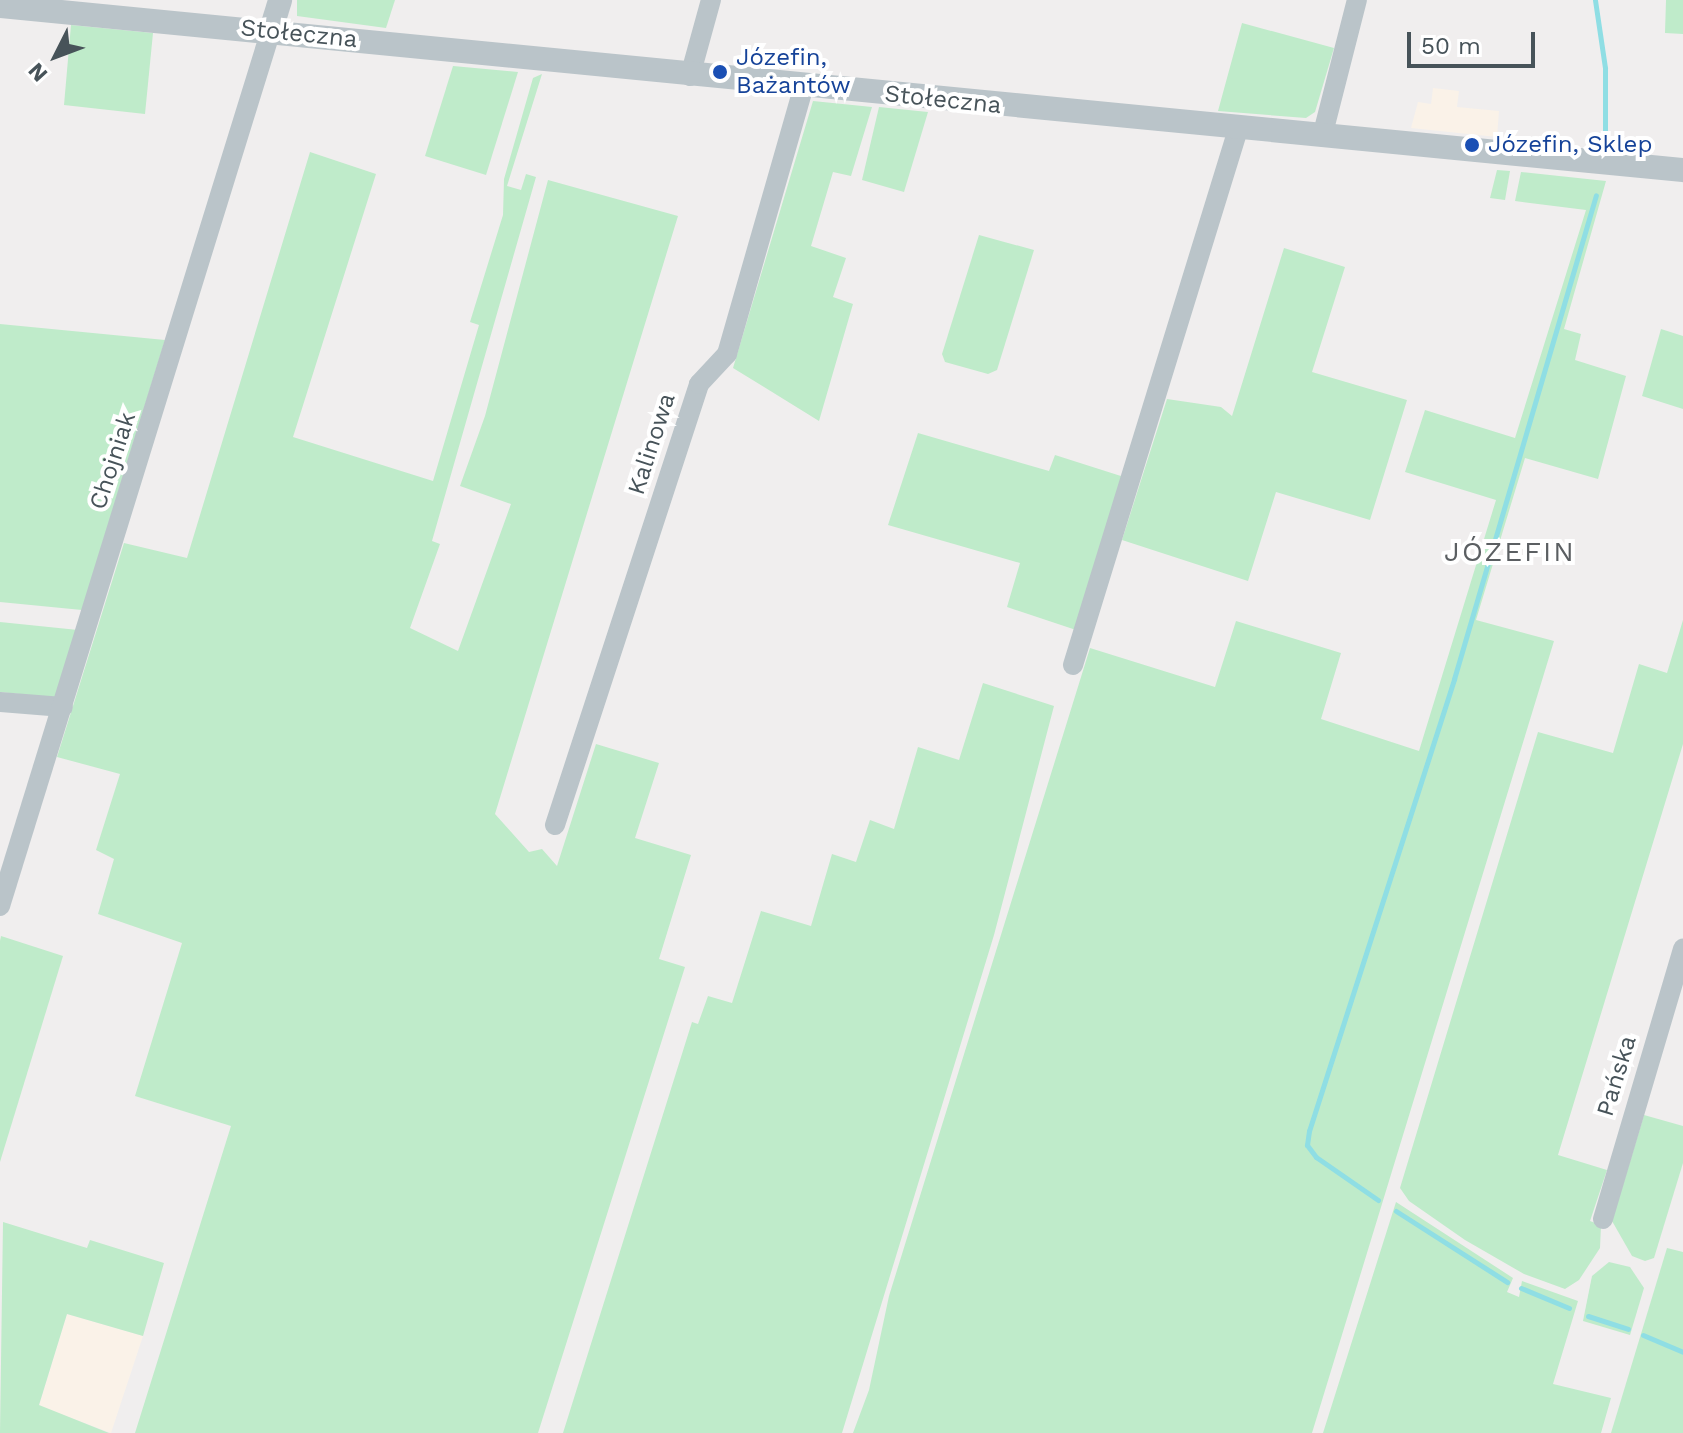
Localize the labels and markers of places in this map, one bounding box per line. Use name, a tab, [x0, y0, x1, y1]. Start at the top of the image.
place label: Józefin, Bażantów	[736, 44, 850, 100]
marker: Józefin, Bażantów	[711, 63, 729, 81]
place label: Józefin, Sklep	[1488, 131, 1652, 159]
marker: Józefin, Sklep	[1463, 136, 1481, 154]

